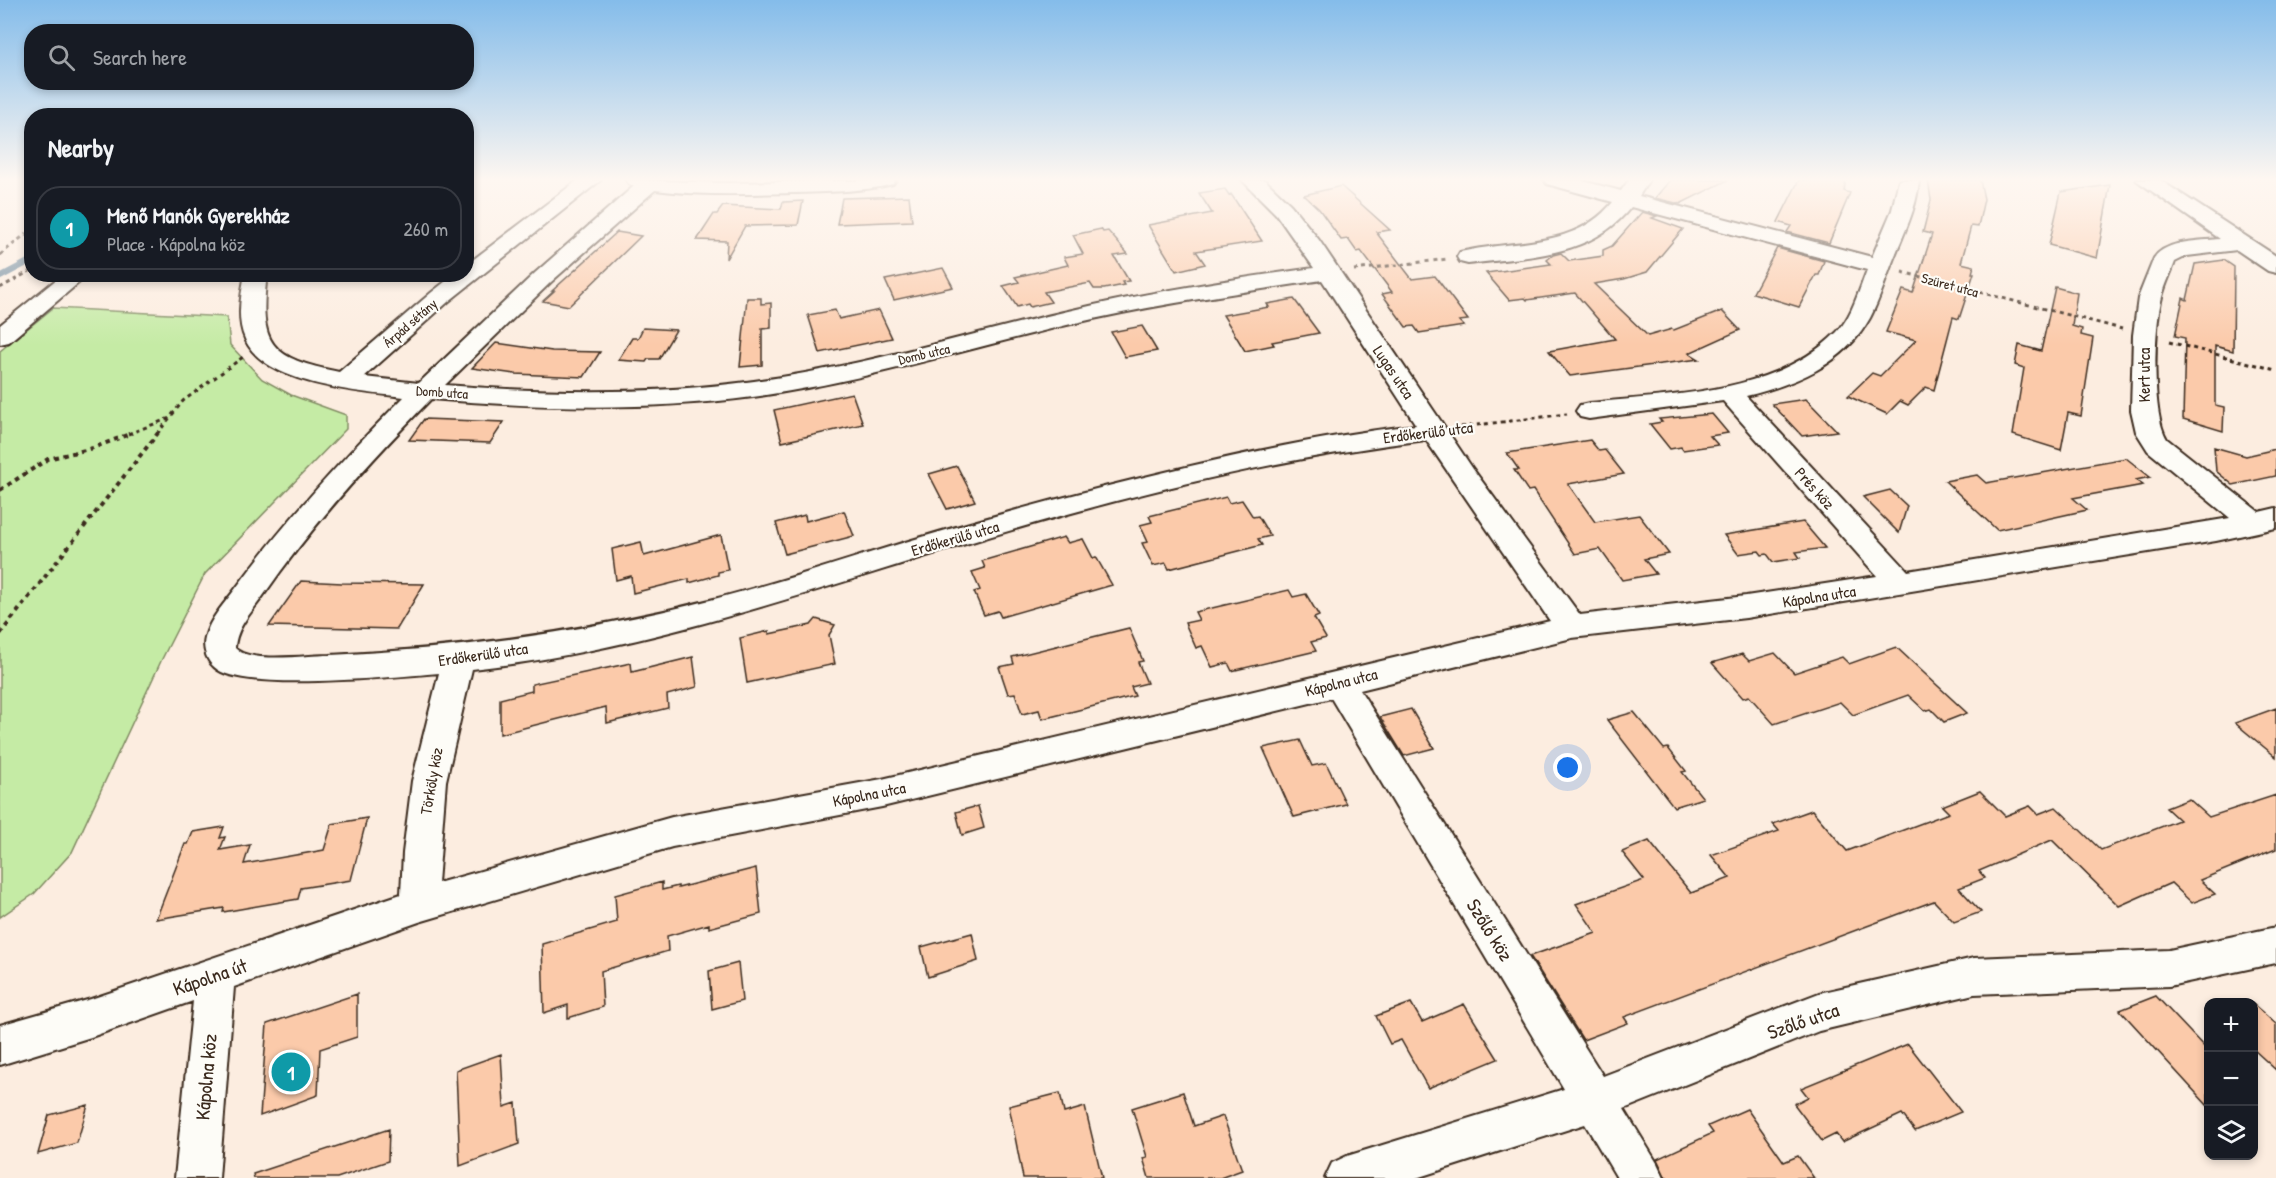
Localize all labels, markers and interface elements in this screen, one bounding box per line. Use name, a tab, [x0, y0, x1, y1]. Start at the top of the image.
search box	[24, 24, 474, 90]
icon: search	[45, 41, 78, 74]
text: Search here	[93, 42, 187, 72]
text: Nearby	[48, 130, 114, 165]
text: Menő Manók Gyerekház	[107, 200, 290, 230]
text: 1	[66, 215, 73, 242]
text: 260 m	[404, 215, 448, 242]
text: Place · Kápolna köz	[107, 230, 245, 257]
street label: Szüret utca	[1919, 268, 1981, 301]
street label: Árpád sétány	[379, 294, 441, 352]
street label: Domb utca	[896, 338, 952, 369]
street label: Lugas utca	[1368, 341, 1420, 403]
street label: Kert utca	[2133, 348, 2155, 402]
street label: Domb utca	[415, 380, 469, 403]
street label: Erdőkerülő utca	[1382, 416, 1474, 448]
street label: Prés köz	[1790, 462, 1840, 514]
street label: Erdőkerülő utca	[909, 515, 1001, 561]
street label: Kápolna utca	[1781, 579, 1857, 613]
street label: Erdőkerülő utca	[437, 637, 529, 671]
street label: Kápolna utca	[1303, 662, 1379, 702]
street label: Törköly köz	[414, 746, 448, 816]
your location	[1553, 753, 1582, 782]
street label: Kápolna utca	[831, 776, 907, 812]
street label: Szőlő köz	[1461, 893, 1520, 966]
street label: Kápolna út	[169, 951, 252, 1002]
street label: Szőlő utca	[1763, 996, 1842, 1045]
map controls	[2204, 998, 2258, 1160]
button: +	[2204, 998, 2258, 1052]
street label: Kápolna köz	[188, 1032, 223, 1121]
pin: 1	[272, 1050, 310, 1094]
button: −	[2204, 1052, 2258, 1106]
button: layers	[2204, 1106, 2258, 1160]

